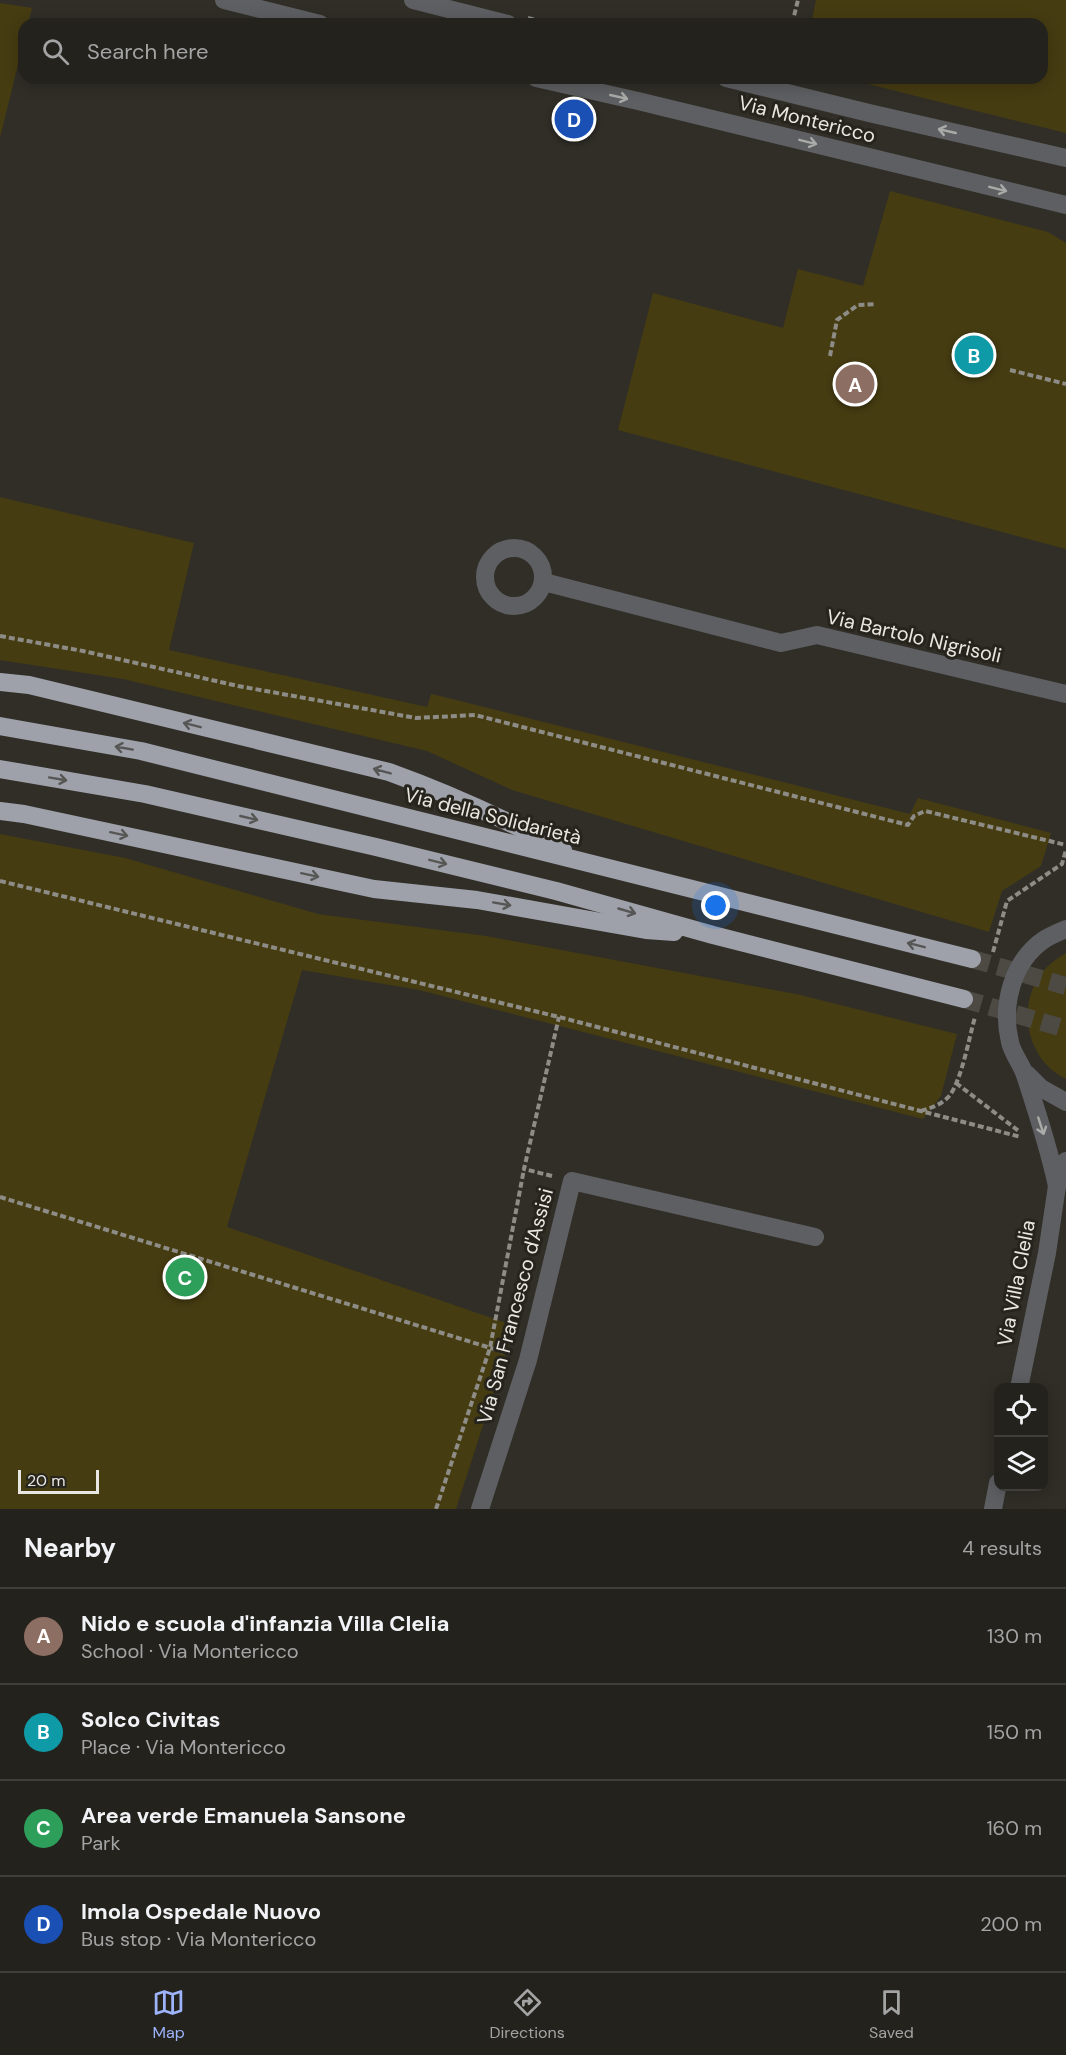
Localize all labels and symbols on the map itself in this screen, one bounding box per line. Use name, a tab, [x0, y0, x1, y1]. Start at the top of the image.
street label: Via Montericco	[736, 89, 878, 149]
one-way arrow	[609, 91, 628, 103]
pin: D	[554, 96, 594, 142]
one-way arrow	[938, 125, 958, 136]
one-way arrow	[798, 137, 817, 149]
one-way arrow	[988, 183, 1007, 195]
pin: B	[954, 332, 994, 378]
pin: A	[836, 362, 874, 406]
street label: Via Bartolo Nigrisoli	[824, 603, 1004, 669]
one-way arrow	[183, 718, 202, 730]
one-way arrow	[114, 742, 134, 753]
one-way arrow	[373, 764, 392, 776]
one-way arrow	[47, 773, 67, 784]
street label: Via della Solidarietà	[402, 781, 584, 851]
one-way arrow	[239, 812, 258, 824]
one-way arrow	[109, 829, 128, 840]
one-way arrow	[429, 857, 448, 869]
one-way arrow	[299, 870, 319, 881]
your location	[701, 891, 730, 920]
one-way arrow	[492, 899, 512, 910]
one-way arrow	[617, 906, 636, 917]
one-way arrow	[906, 938, 925, 950]
one-way arrow	[1036, 1116, 1047, 1135]
street label: Via San Francesco d'Assisi	[471, 1185, 559, 1427]
street label: Via Villa Clelia	[991, 1218, 1041, 1348]
pin: C	[166, 1254, 204, 1300]
scale bar	[18, 1467, 99, 1494]

